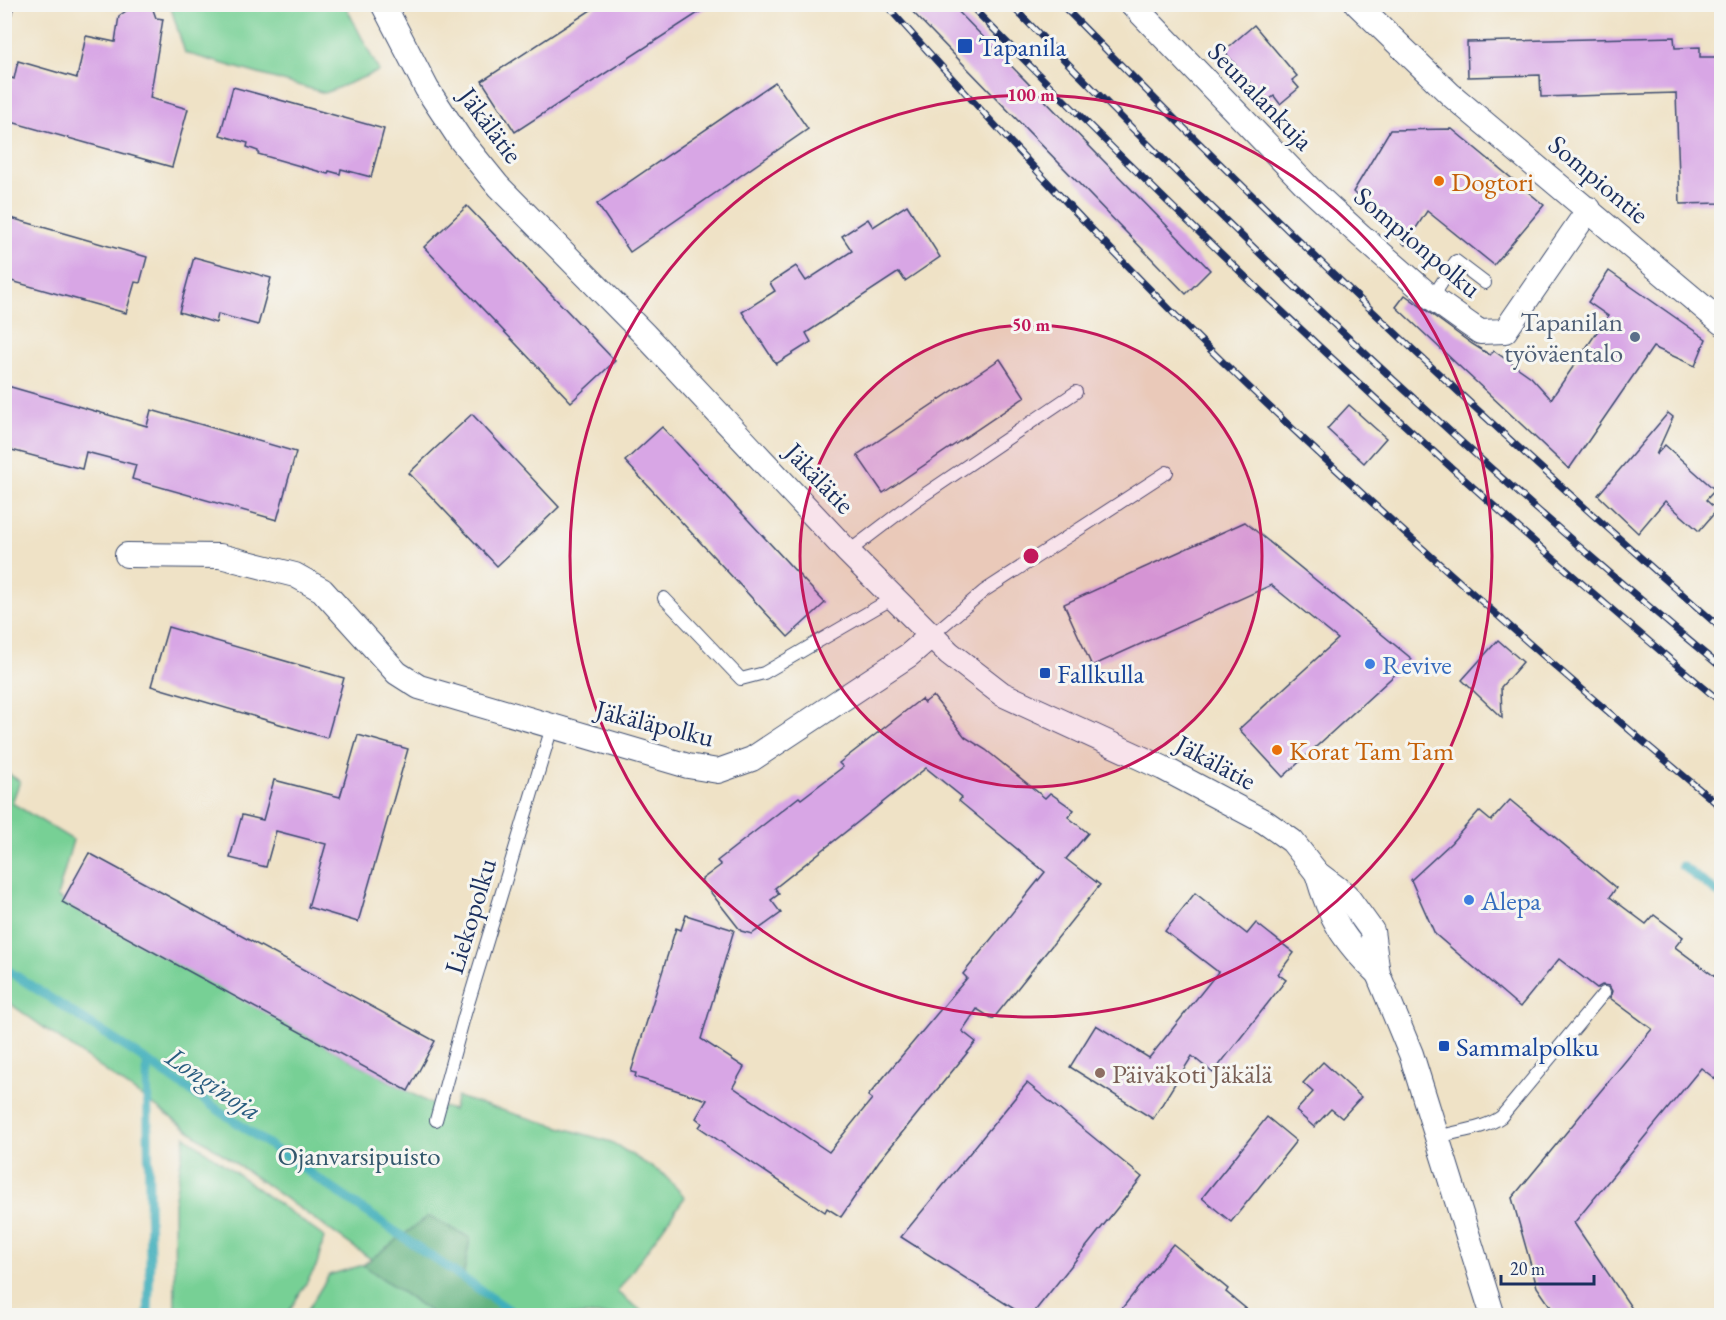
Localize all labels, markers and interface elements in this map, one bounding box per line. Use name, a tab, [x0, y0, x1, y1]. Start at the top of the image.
place label: Tapanila	[978, 29, 1067, 64]
street label: Seunalankuja	[1201, 34, 1322, 158]
marker: Tapanila	[956, 37, 974, 55]
street label: Jäkälätie	[450, 78, 531, 170]
text: 100 m	[1007, 83, 1055, 106]
street label: Sompiontie	[1541, 127, 1657, 231]
place label: Dogtori	[1451, 164, 1534, 199]
marker: Dogtori	[1432, 174, 1446, 188]
street label: Sompionpolku	[1347, 179, 1489, 305]
place label: Tapanilan työväentalo	[1504, 304, 1623, 370]
text: 50 m	[1012, 313, 1050, 336]
marker: Tapanilan työväentalo	[1628, 330, 1642, 344]
street label: Jäkälätie	[776, 433, 863, 521]
centre of rings	[1021, 546, 1041, 566]
place label: Revive	[1382, 647, 1452, 682]
place label: Fallkulla	[1057, 656, 1145, 691]
marker: Revive	[1363, 657, 1377, 671]
marker: Fallkulla	[1038, 666, 1052, 680]
street label: Jäkäläpolku	[590, 691, 718, 755]
street label: Jäkälätie	[1168, 725, 1262, 798]
place label: Korat Tam Tam	[1289, 733, 1454, 768]
marker: Korat Tam Tam	[1270, 743, 1284, 757]
street label: Liekopolku	[436, 854, 504, 978]
place label: Alepa	[1480, 883, 1541, 918]
marker: Alepa	[1462, 893, 1476, 907]
place label: Sammalpolku	[1456, 1029, 1599, 1064]
water label: Longinoja	[159, 1037, 269, 1128]
marker: Sammalpolku	[1437, 1039, 1451, 1053]
place label: Päiväkoti Jäkälä	[1112, 1056, 1273, 1091]
marker: Päiväkoti Jäkälä	[1093, 1066, 1107, 1080]
park label: Ojanvarsipuisto	[277, 1138, 441, 1173]
scale bar	[1501, 1248, 1594, 1286]
text: 20 m	[1510, 1257, 1545, 1280]

